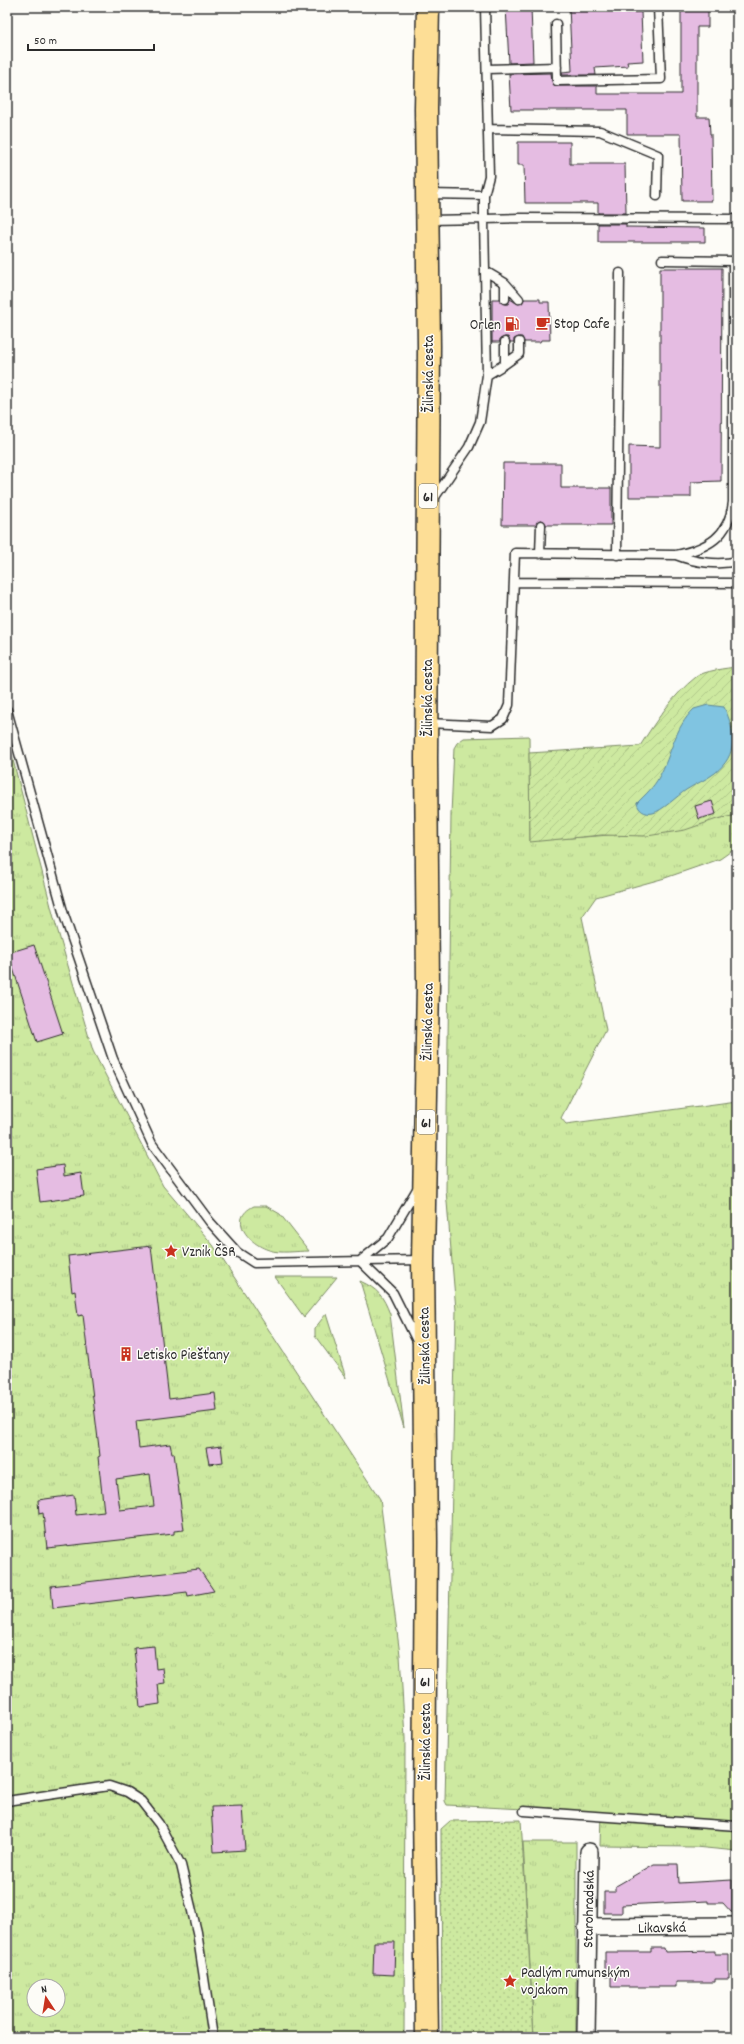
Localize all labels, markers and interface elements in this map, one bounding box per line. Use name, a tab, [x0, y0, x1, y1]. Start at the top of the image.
scale bar	[28, 26, 154, 52]
text: 50 m	[34, 33, 57, 50]
place label: Stop Cafe	[554, 314, 610, 336]
place label: Orlen	[470, 315, 501, 337]
cafe icon: Stop Cafe	[535, 315, 551, 331]
fuel station icon: Orlen	[504, 316, 520, 332]
street label: Žilinská cesta	[419, 334, 441, 413]
road number: 61	[419, 484, 437, 508]
street label: Žilinská cesta	[418, 658, 440, 737]
street label: Žilinská cesta	[417, 982, 441, 1061]
road number: 61	[417, 1110, 435, 1134]
place label: Vznik ČSR	[182, 1242, 236, 1264]
place icon: Vznik ČSR	[163, 1243, 179, 1259]
street label: Žilinská cesta	[414, 1306, 438, 1385]
place label: Letisko Piešťany	[137, 1345, 230, 1367]
building icon: Letisko Piešťany	[118, 1346, 134, 1362]
road number: 61	[416, 1669, 434, 1693]
street label: Žilinská cesta	[416, 1702, 438, 1781]
street label: Starohradská	[578, 1869, 602, 1948]
street label: Likavská	[638, 1918, 687, 1940]
place label: Padlým rumunským vojakom	[521, 1963, 630, 2002]
place icon: Padlým rumunským vojakom	[502, 1973, 518, 1989]
north arrow	[26, 1978, 66, 2018]
text: N	[40, 1982, 49, 1999]

